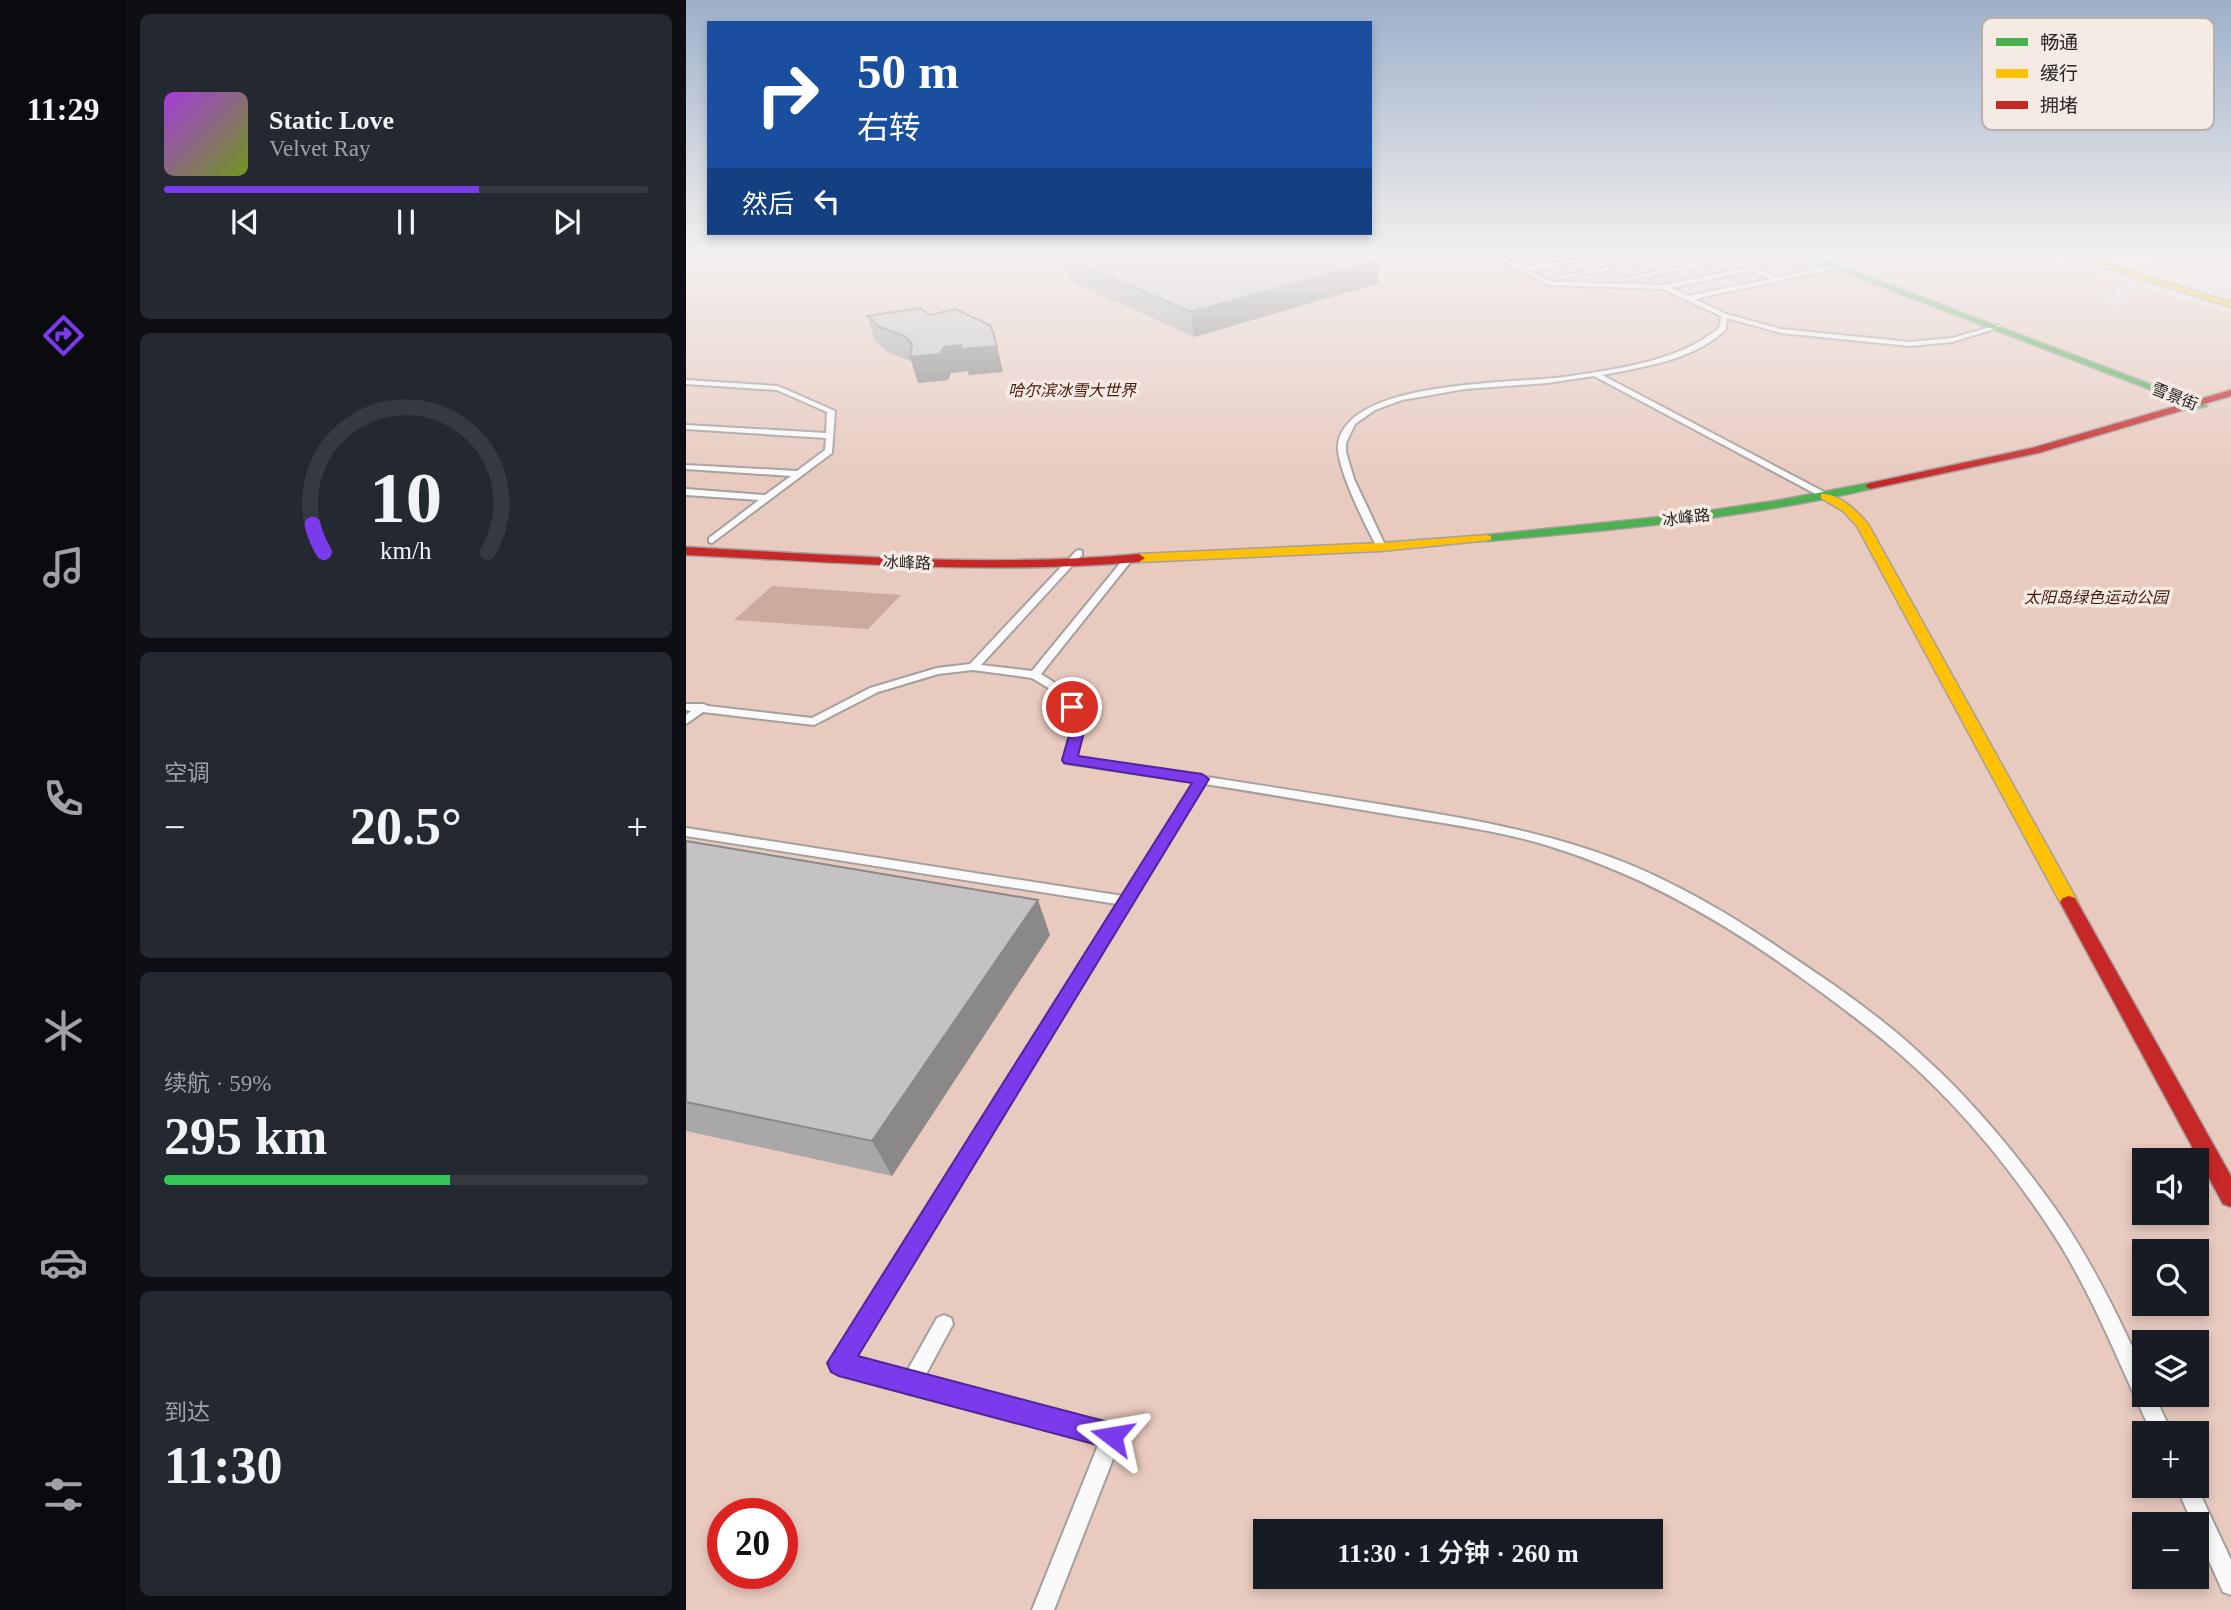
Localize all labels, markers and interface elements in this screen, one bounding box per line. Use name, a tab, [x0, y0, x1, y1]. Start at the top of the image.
legend	[1982, 18, 2214, 130]
text: 畅通	[2040, 32, 2078, 53]
text: 50 m	[857, 44, 959, 99]
icon: right	[742, 49, 833, 140]
text: 缓行	[2040, 63, 2078, 84]
text: 11:29	[27, 91, 99, 127]
text: 拥堵	[2040, 95, 2078, 116]
text: Static Love	[269, 106, 394, 135]
text: 右转	[857, 110, 921, 146]
text: Velvet Ray	[269, 136, 371, 161]
icon: left	[808, 182, 846, 220]
text: 然后	[742, 190, 794, 219]
icon: previous	[226, 203, 264, 241]
icon: pause	[387, 203, 425, 241]
icon: next	[548, 203, 586, 241]
icon: directions	[39, 311, 88, 360]
street label: 雪景街	[2149, 380, 2200, 413]
park label: 哈尔滨冰雪大世界	[1008, 382, 1137, 399]
text: 10	[370, 457, 442, 538]
street label: 冰峰路	[1661, 506, 1711, 529]
text: km/h	[380, 537, 432, 564]
icon: music	[39, 543, 88, 592]
street label: 冰峰路	[883, 553, 931, 572]
park label: 太阳岛绿色运动公园	[2024, 589, 2170, 606]
pin	[1042, 677, 1102, 737]
icon: arrive	[1053, 688, 1091, 726]
text: 空调	[164, 761, 210, 786]
icon: phone	[39, 774, 88, 823]
text: 20.5°	[350, 798, 462, 855]
text: −	[164, 806, 185, 848]
text: +	[627, 806, 648, 848]
icon: climate	[39, 1006, 88, 1055]
text: 续航 · 59%	[164, 1071, 271, 1096]
text: 295 km	[164, 1108, 327, 1165]
map controls	[2132, 1148, 2209, 1589]
button: sound	[2132, 1148, 2209, 1225]
icon: car	[39, 1238, 88, 1287]
button: search	[2132, 1239, 2209, 1316]
button: layers	[2132, 1330, 2209, 1407]
position arrow	[1075, 1399, 1149, 1473]
text: 到达	[164, 1400, 210, 1425]
button: +	[2132, 1421, 2209, 1498]
text: 11:30	[164, 1437, 282, 1494]
icon: filters	[39, 1470, 88, 1519]
speed limit sign: 20	[707, 1498, 798, 1589]
button: −	[2132, 1512, 2209, 1589]
text: 11:30 · 1 分钟 · 260 m	[1337, 1539, 1579, 1568]

